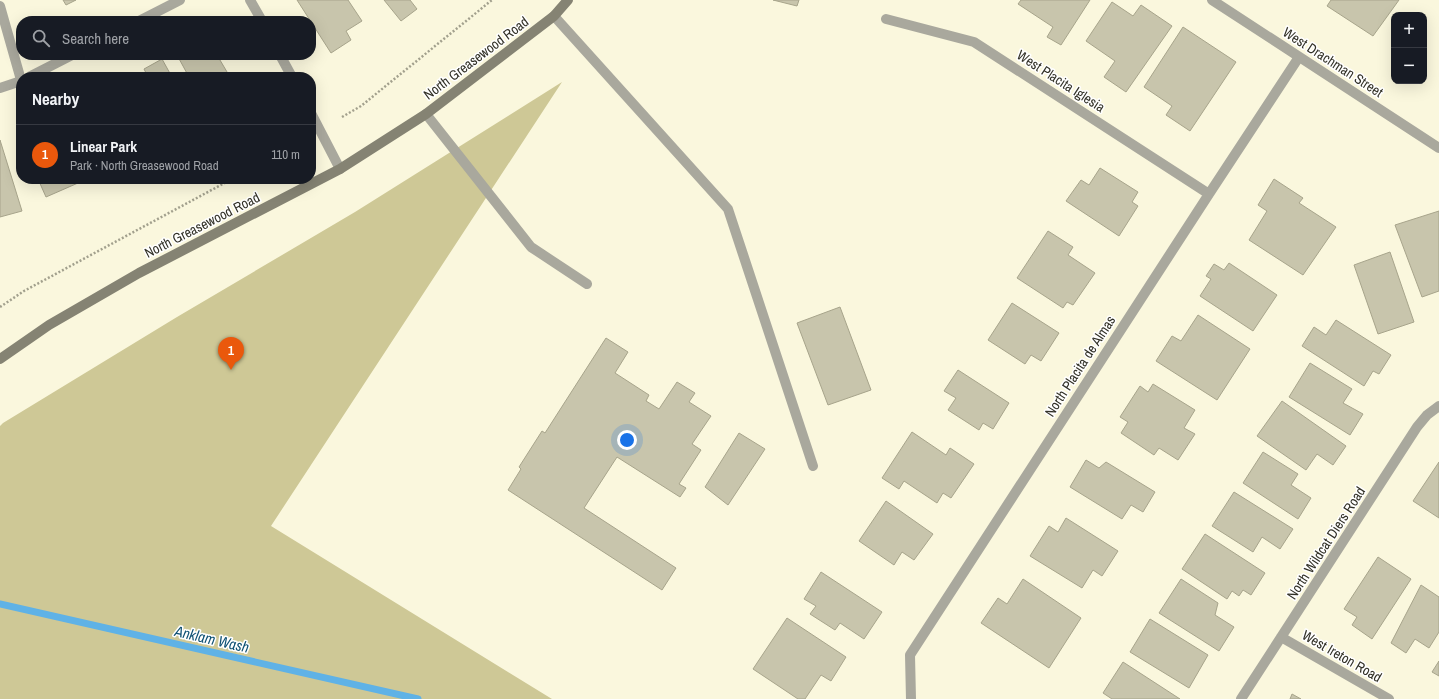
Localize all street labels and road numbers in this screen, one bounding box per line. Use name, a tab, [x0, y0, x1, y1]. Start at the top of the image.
street label: North Greasewood Road	[420, 13, 532, 103]
street label: West Drachman Street	[1279, 23, 1387, 101]
street label: West Placita Iglesia	[1014, 46, 1109, 116]
street label: North Greasewood Road	[141, 188, 263, 262]
street label: North Placita de Almas	[1041, 312, 1119, 420]
street label: North Wildcat Diers Road	[1283, 483, 1369, 603]
street label: West Ireton Road	[1299, 626, 1385, 686]

